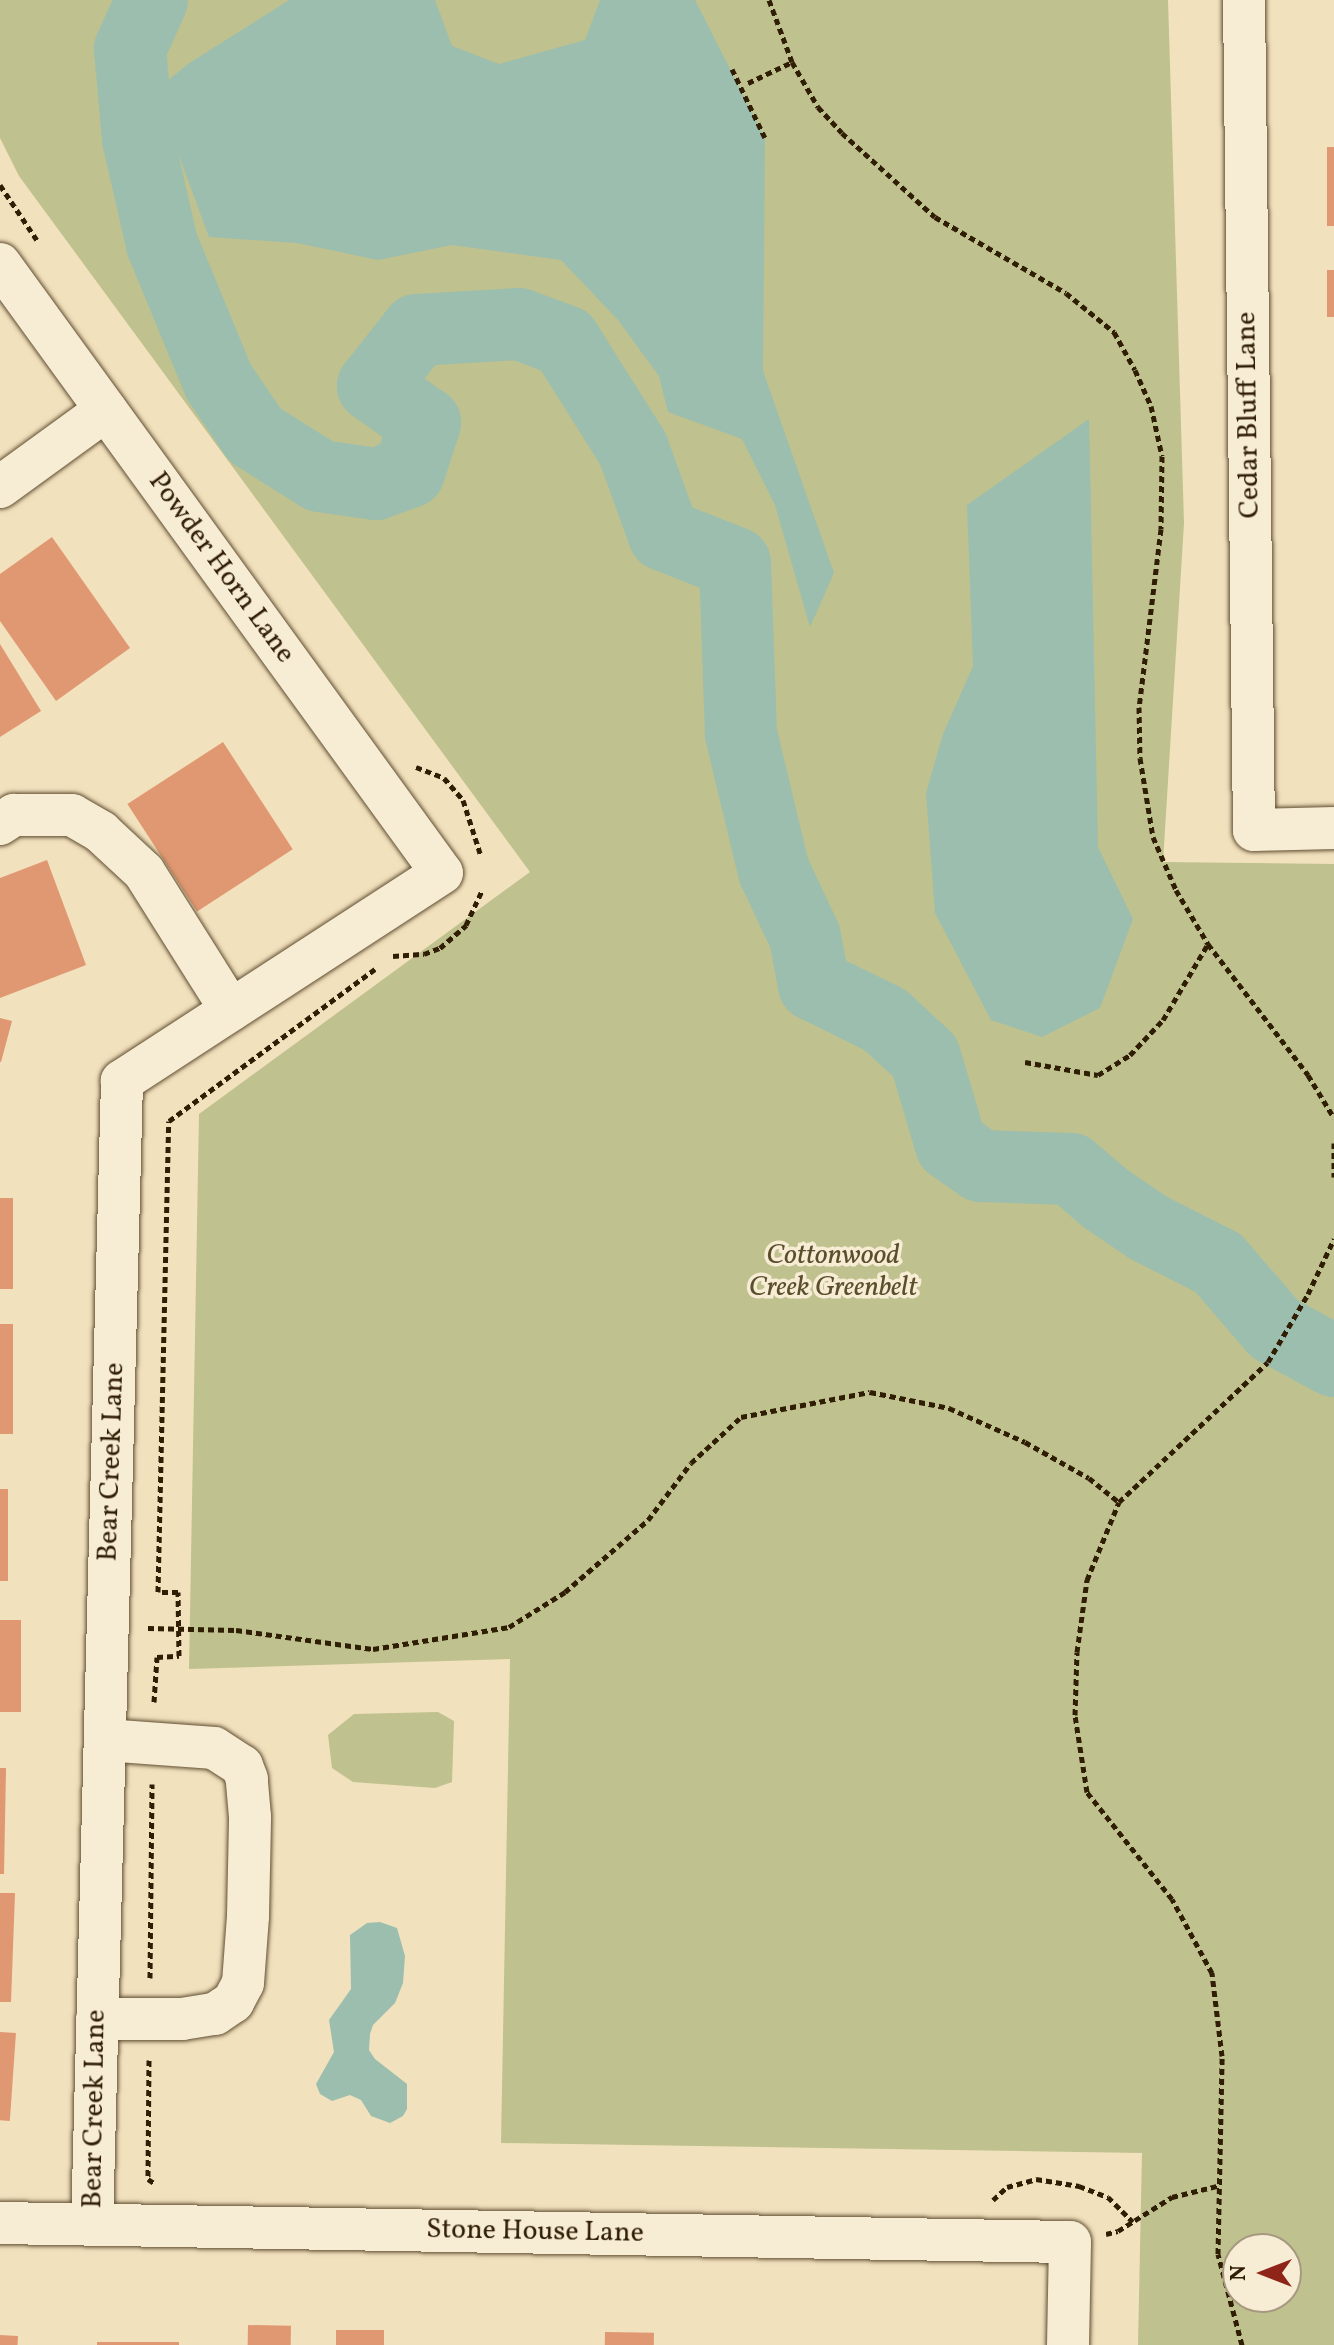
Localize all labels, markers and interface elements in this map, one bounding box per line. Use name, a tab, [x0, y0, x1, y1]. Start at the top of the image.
street label: Cedar Bluff Lane	[1230, 313, 1268, 517]
street label: Powder Horn Lane	[140, 466, 302, 670]
park label: Cottonwood Creek Greenbelt	[749, 1239, 917, 1305]
street label: Bear Creek Lane	[92, 1362, 132, 1562]
street label: Bear Creek Lane	[76, 2009, 114, 2209]
street label: Stone House Lane	[426, 2213, 644, 2251]
north arrow	[1222, 2233, 1302, 2313]
text: N	[1224, 2265, 1255, 2281]

